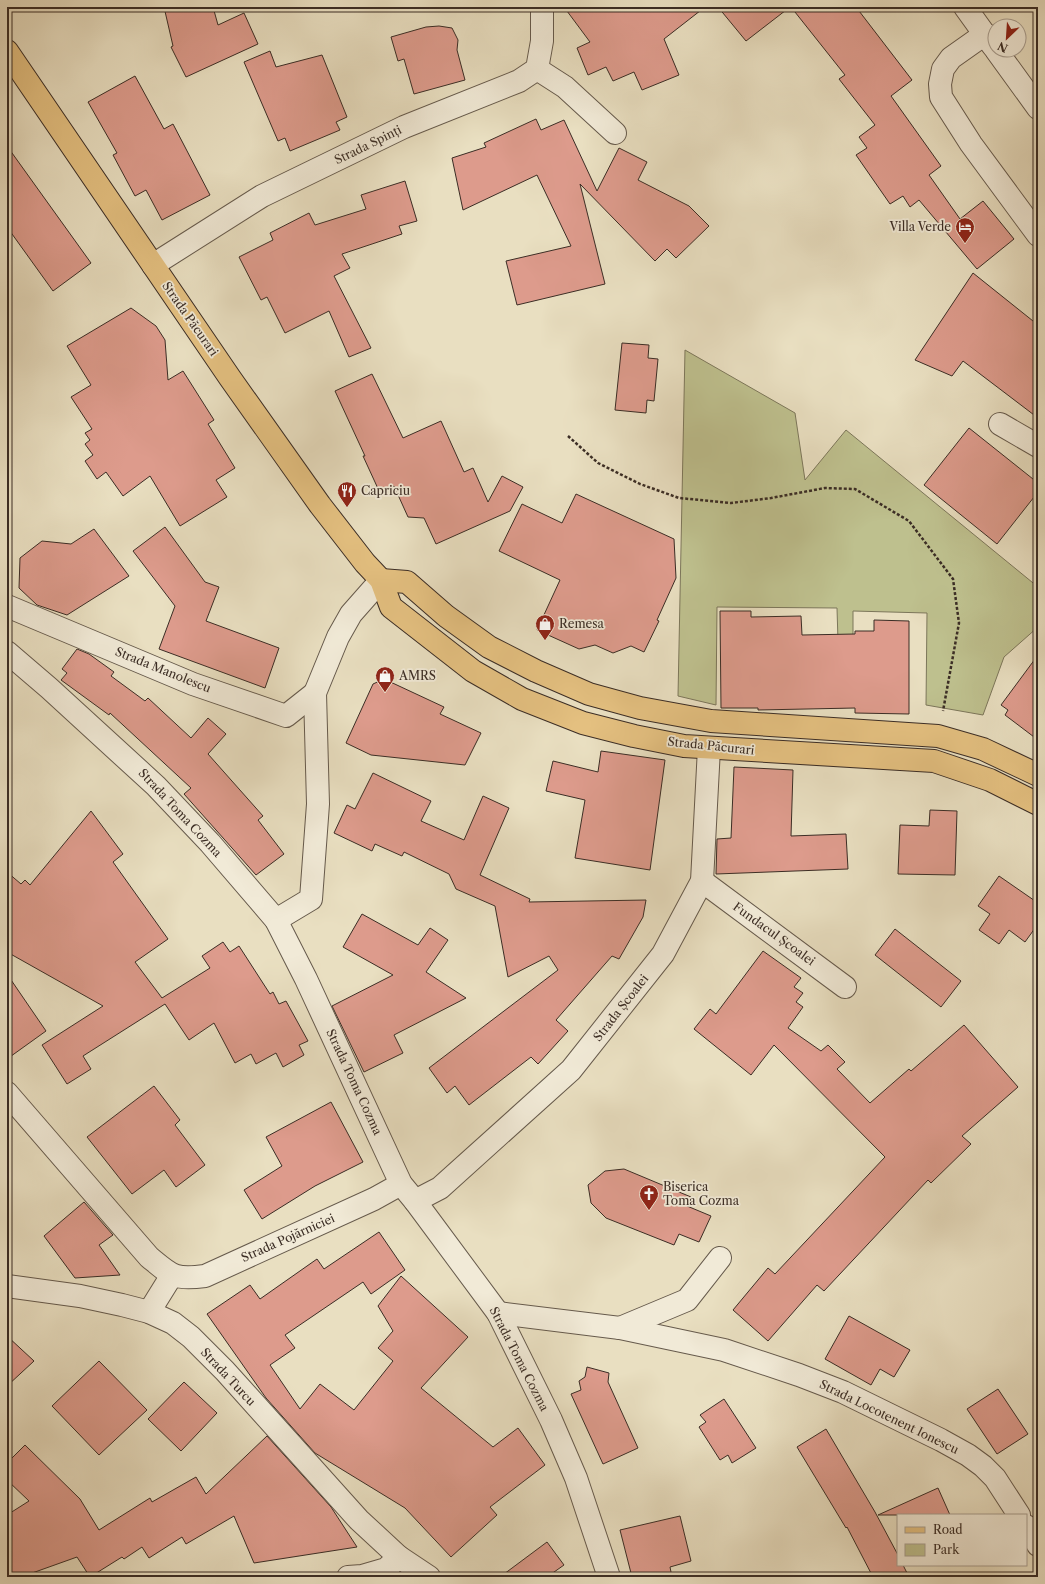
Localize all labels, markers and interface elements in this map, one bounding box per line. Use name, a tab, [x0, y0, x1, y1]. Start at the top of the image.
north arrow	[987, 18, 1027, 58]
text: N	[995, 39, 1010, 55]
street label: Strada Spinți	[332, 122, 405, 168]
hotel icon: Villa Verde	[954, 216, 976, 244]
place label: Villa Verde	[888, 219, 951, 234]
street label: Strada Păcurari	[159, 279, 222, 359]
restaurant icon: Capriciu	[336, 480, 358, 508]
place label: Capriciu	[361, 483, 411, 498]
shop icon: Remesa	[534, 613, 556, 641]
place label: Remesa	[559, 616, 605, 631]
street label: Strada Manolescu	[113, 644, 214, 696]
shop icon: AMRS	[374, 665, 396, 693]
place label: AMRS	[398, 668, 436, 683]
street label: Strada Păcurari	[667, 733, 756, 758]
street label: Strada Toma Cozma	[136, 765, 226, 860]
street label: Fundacul Școalei	[730, 899, 819, 969]
street label: Strada Școalei	[590, 971, 652, 1045]
street label: Strada Toma Cozma	[323, 1026, 386, 1138]
place label: Biserica Toma Cozma	[663, 1179, 740, 1208]
church icon: Biserica Toma Cozma	[638, 1183, 660, 1211]
street label: Strada Pojărniciei	[239, 1210, 337, 1265]
street label: Strada Toma Cozma	[487, 1304, 553, 1414]
street label: Strada Turcu	[198, 1345, 259, 1409]
street label: Strada Locotenent Ionescu	[817, 1376, 962, 1457]
legend	[897, 1514, 1027, 1566]
text: Road	[933, 1522, 963, 1537]
text: Park	[933, 1542, 960, 1557]

